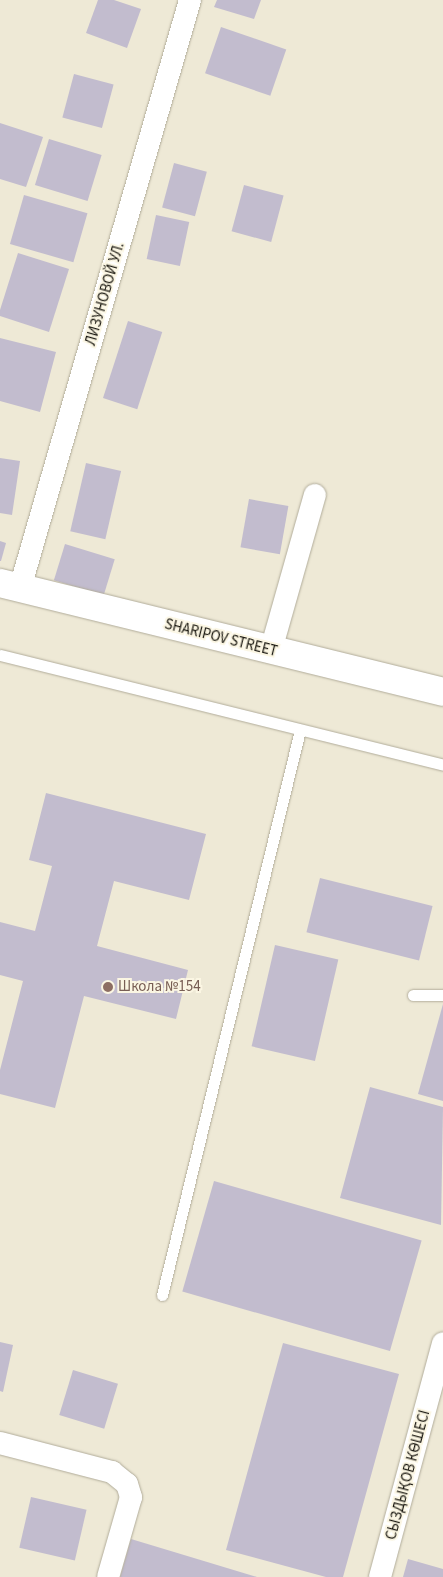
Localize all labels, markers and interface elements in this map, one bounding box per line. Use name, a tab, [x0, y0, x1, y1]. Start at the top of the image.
street label: ЛИЗУНОВОЙ УЛ.	[82, 240, 128, 348]
street label: SHARIPOV STREET	[163, 615, 279, 661]
place label: Школа №154	[118, 978, 201, 996]
marker: Школа №154	[102, 981, 114, 993]
street label: СЫЗДЫҚОВ КӨШЕСІ	[382, 1408, 434, 1542]

